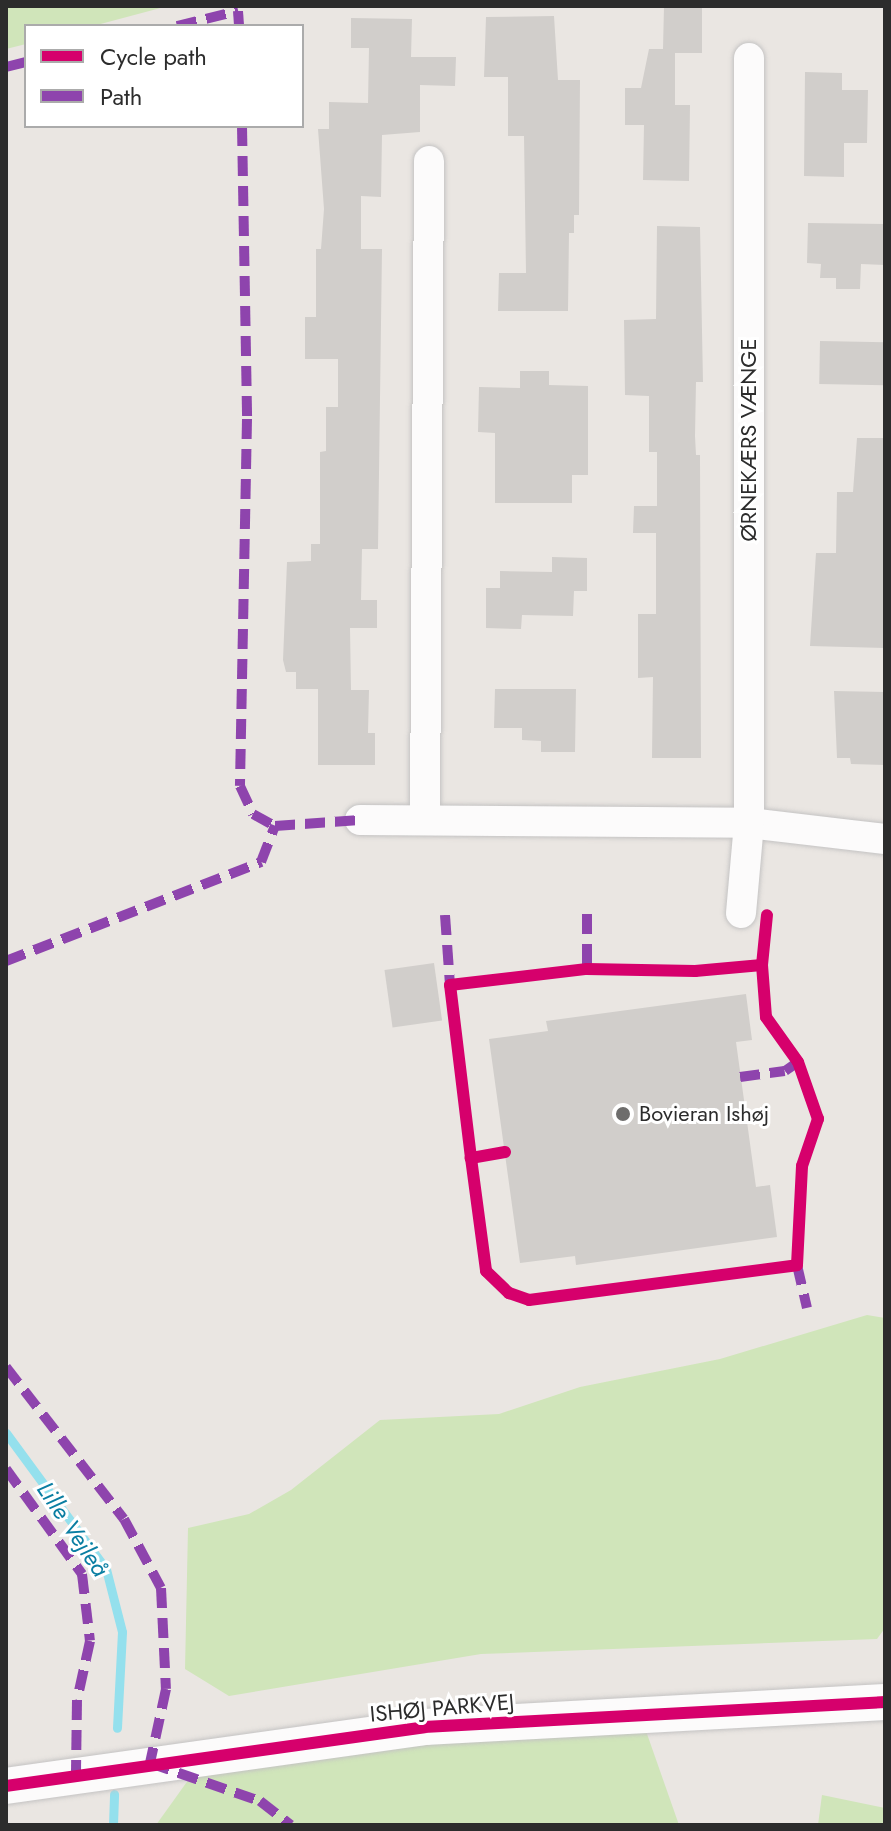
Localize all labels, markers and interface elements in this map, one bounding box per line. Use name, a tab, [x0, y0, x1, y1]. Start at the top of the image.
legend	[24, 24, 304, 128]
text: Cycle path	[100, 39, 207, 74]
text: Path	[100, 79, 142, 114]
street label: ØRNEKÆRS VÆNGE	[736, 338, 762, 542]
place label: Bovieran Ishøj	[639, 1101, 769, 1127]
marker: Bovieran Ishøj	[614, 1105, 632, 1123]
water label: Lille Vejleå	[31, 1476, 115, 1582]
street label: ISHØJ PARKVEJ	[369, 1689, 515, 1727]

